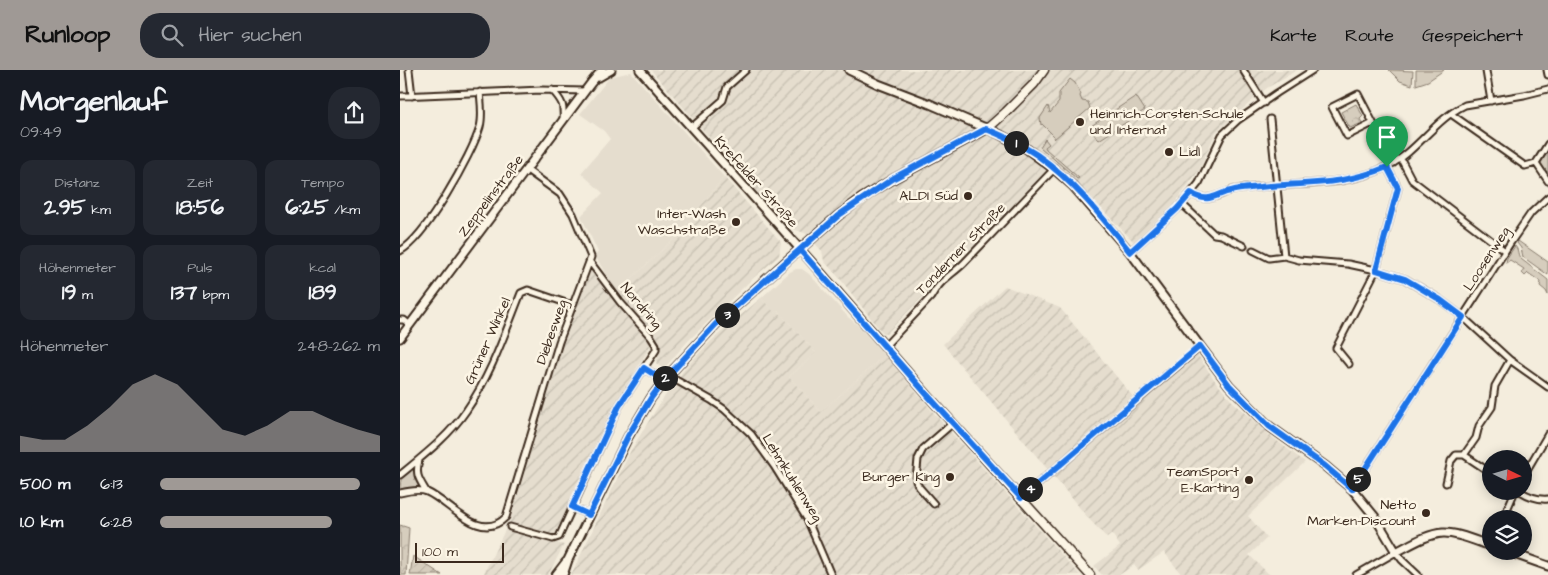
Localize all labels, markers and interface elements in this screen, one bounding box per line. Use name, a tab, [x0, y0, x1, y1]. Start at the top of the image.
search box	[140, 13, 490, 58]
text: Runloop	[25, 18, 110, 52]
icon: search	[158, 21, 186, 49]
text: Hier suchen	[198, 22, 302, 49]
text: Karte	[1270, 23, 1317, 48]
text: Route	[1345, 23, 1394, 48]
text: Gespeichert	[1422, 23, 1523, 48]
text: Morgenlauf	[20, 82, 167, 121]
button: share	[328, 87, 380, 139]
place label: Heinrich-Corsten-Schule und Internat	[1090, 104, 1244, 140]
marker: Heinrich-Corsten-Schule und Internat	[1074, 116, 1086, 128]
pin	[1366, 116, 1408, 167]
text: 09:49	[20, 121, 62, 143]
icon: arrive	[1373, 123, 1401, 151]
pin: 1	[1004, 130, 1028, 156]
street label: Krefelder Straße	[709, 132, 803, 232]
text: 1	[1016, 133, 1017, 153]
place label: Lidl	[1179, 142, 1200, 162]
marker: Lidl	[1163, 146, 1175, 158]
street label: Zeppelinstraße	[453, 150, 529, 241]
text: Distanz	[55, 173, 100, 193]
text: Zeit	[187, 173, 213, 193]
text: Tempo	[301, 173, 344, 193]
place label: ALDI Süd	[899, 186, 958, 206]
marker: ALDI Süd	[962, 190, 974, 202]
text: 2.95	[44, 193, 86, 222]
text: 18:56	[176, 193, 224, 222]
text: 6:25	[285, 193, 329, 222]
street label: Tonderner Straße	[912, 198, 1011, 299]
text: km	[86, 200, 111, 220]
text: /km	[329, 200, 360, 220]
place label: Inter-Wash Waschstraße	[638, 204, 726, 240]
marker: Inter-Wash Waschstraße	[730, 216, 742, 228]
street label: Loosenweg	[1459, 223, 1515, 295]
text: Höhenmeter	[39, 258, 116, 278]
text: Puls	[187, 258, 213, 278]
text: kcal	[309, 258, 336, 278]
text: 19	[62, 278, 76, 307]
text: 137	[171, 278, 197, 307]
text: 189	[309, 278, 337, 307]
street label: Nordring	[615, 278, 667, 334]
text: m	[76, 285, 93, 305]
text: bpm	[197, 285, 229, 305]
street label: Grüner Winkel	[460, 294, 516, 388]
street label: Diebesweg	[532, 297, 572, 367]
pin: 3	[714, 302, 740, 328]
text: 3	[724, 305, 731, 325]
text: Höhenmeter	[20, 335, 108, 357]
text: 248–262 m	[297, 335, 380, 357]
pin: 2	[652, 366, 678, 390]
text: 2	[661, 368, 670, 388]
street label: Lehmkuhlenweg	[757, 430, 827, 526]
north arrow	[1482, 450, 1532, 500]
map controls	[1482, 450, 1532, 560]
place label: TeamSport E-Karting	[1167, 462, 1239, 498]
pin: 5	[1346, 466, 1370, 492]
place label: Burger King	[862, 467, 940, 487]
text: 5	[1354, 469, 1363, 489]
marker: Burger King	[944, 471, 956, 483]
text: 500 m	[20, 473, 70, 495]
text: 6:13	[100, 473, 123, 495]
marker: TeamSport E-Karting	[1243, 474, 1255, 486]
pin: 4	[1018, 476, 1042, 502]
text: 4	[1026, 479, 1035, 499]
place label: Netto Marken-Discount	[1307, 495, 1416, 531]
marker: Netto Marken-Discount	[1420, 507, 1432, 519]
button: layers	[1482, 510, 1532, 560]
text: 1.0 km	[20, 511, 63, 533]
text: 6:28	[100, 511, 132, 533]
scale bar	[415, 540, 504, 563]
text: 100 m	[422, 542, 458, 562]

